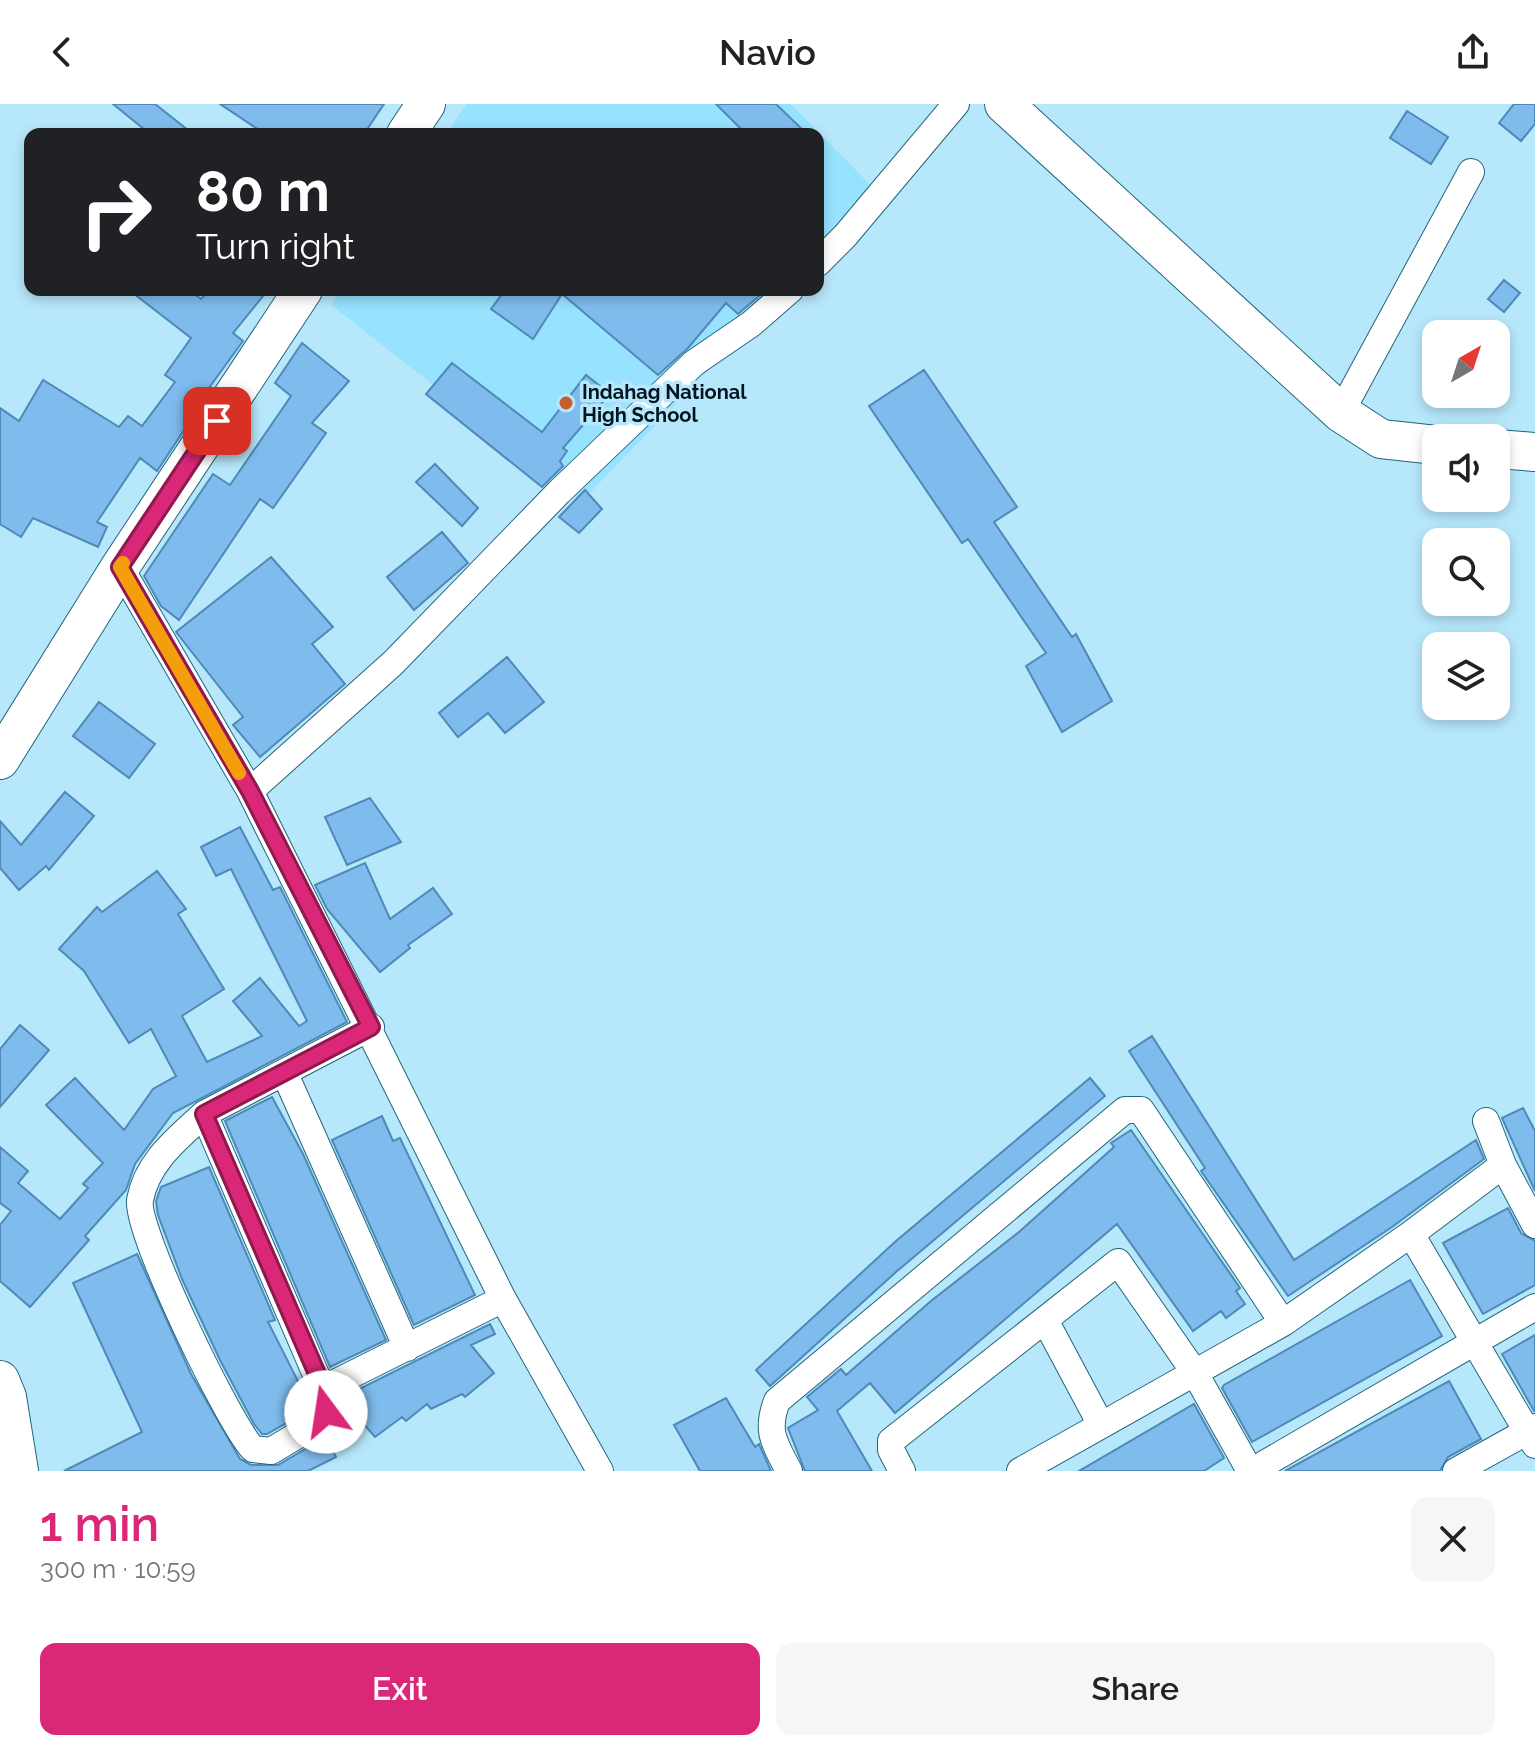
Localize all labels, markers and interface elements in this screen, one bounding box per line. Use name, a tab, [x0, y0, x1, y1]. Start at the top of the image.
icon: back	[40, 30, 84, 74]
icon: share	[1451, 30, 1495, 74]
text: Navio	[719, 31, 816, 73]
text: 80 m	[196, 158, 330, 224]
icon: right	[64, 160, 168, 264]
text: Turn right	[196, 225, 355, 267]
north arrow	[1422, 320, 1510, 408]
map controls	[1422, 320, 1510, 720]
place label: Indahag National High School	[582, 380, 747, 427]
pin	[183, 387, 251, 455]
marker: Indahag National High School	[557, 394, 575, 412]
icon: arrive	[195, 399, 239, 443]
button: sound	[1422, 424, 1510, 512]
button: search	[1422, 528, 1510, 616]
button: layers	[1422, 632, 1510, 720]
position arrow	[284, 1370, 368, 1454]
text: 1 min	[40, 1496, 159, 1552]
button: close	[1411, 1497, 1495, 1581]
text: 300 m · 10:59	[40, 1554, 196, 1584]
button: Exit	[40, 1643, 760, 1735]
button: Share	[776, 1643, 1495, 1735]

